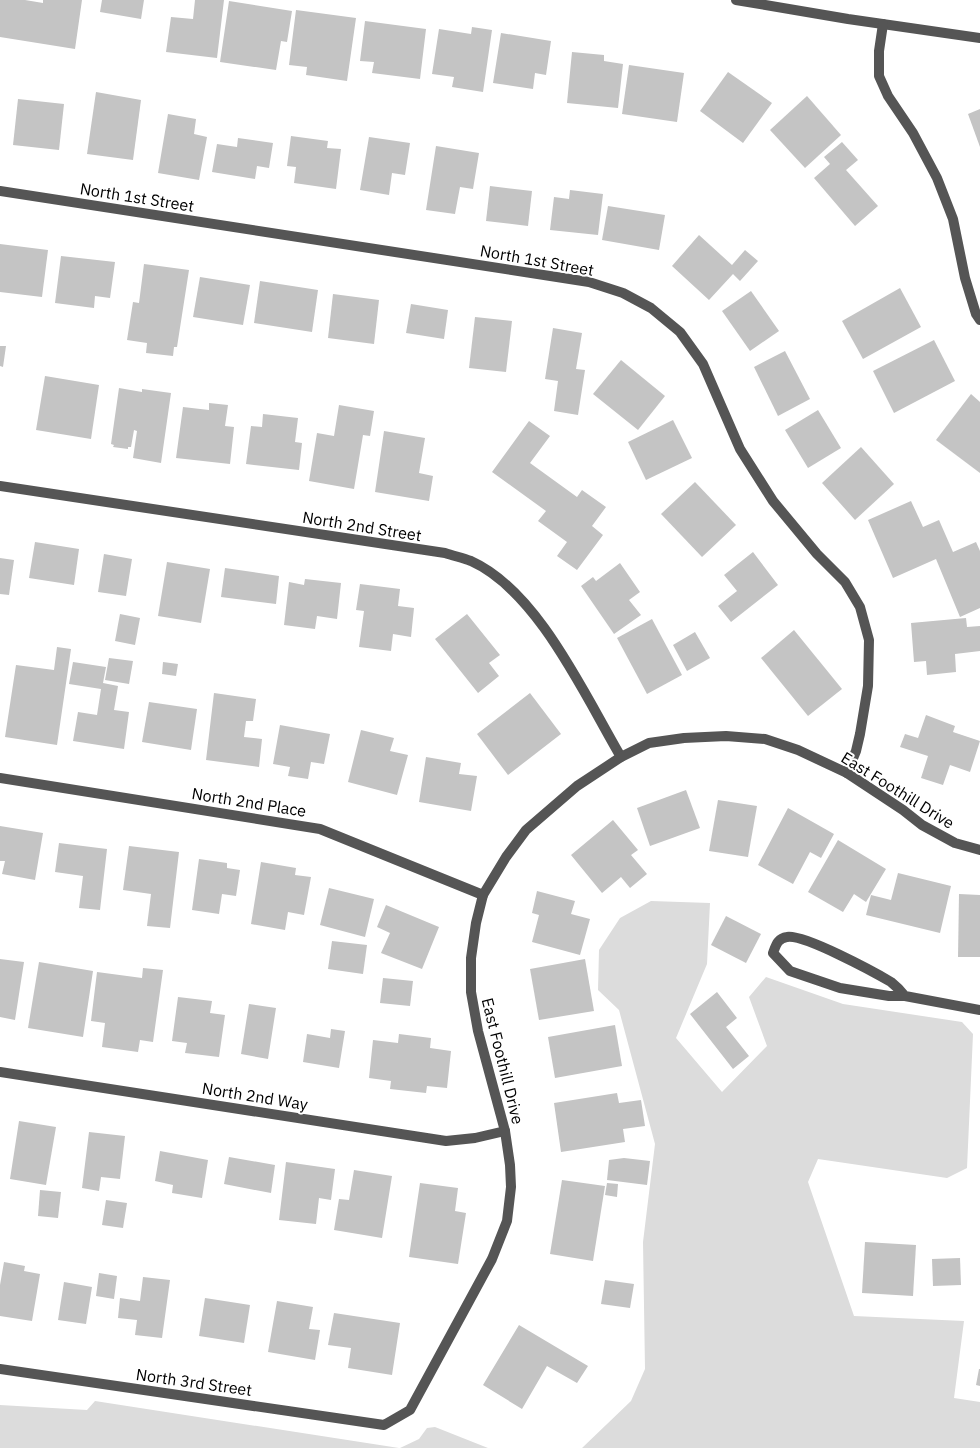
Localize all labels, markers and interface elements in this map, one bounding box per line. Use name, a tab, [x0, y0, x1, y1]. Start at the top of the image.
street label: North 1st Street	[79, 178, 195, 216]
street label: North 1st Street	[479, 240, 595, 280]
street label: North 2nd Street	[301, 507, 423, 545]
street label: East Foothill Drive	[838, 747, 958, 833]
street label: North 2nd Place	[190, 783, 308, 821]
street label: East Foothill Drive	[478, 996, 528, 1127]
street label: North 2nd Way	[201, 1078, 309, 1114]
street label: North 3rd Street	[135, 1364, 253, 1400]

